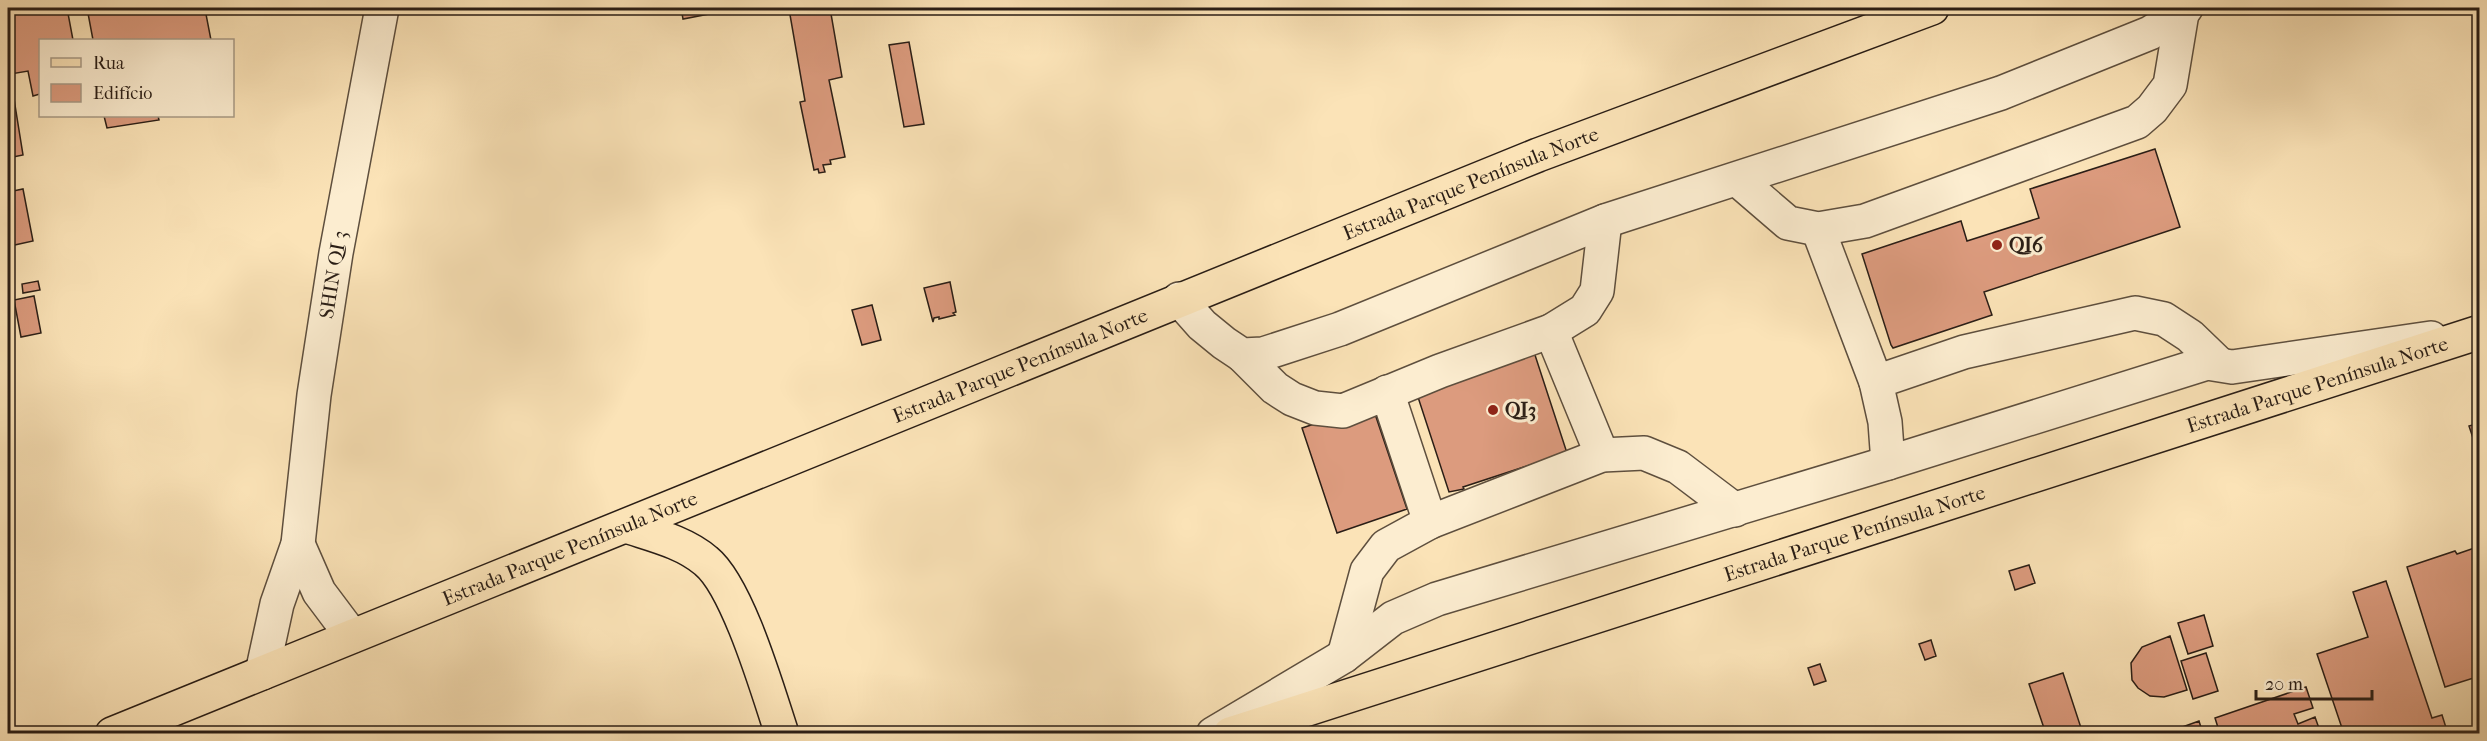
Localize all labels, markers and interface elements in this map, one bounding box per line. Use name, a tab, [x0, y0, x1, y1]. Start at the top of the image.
legend	[39, 39, 234, 117]
text: Rua	[93, 53, 125, 74]
text: Edifício	[93, 83, 152, 104]
street label: Estrada Parque Península Norte	[1340, 122, 1602, 245]
street label: SHIN QI 3	[315, 229, 352, 320]
place label: QI6	[2009, 234, 2044, 257]
marker: QI6	[1990, 238, 2004, 252]
street label: Estrada Parque Península Norte	[889, 304, 1151, 428]
street label: Estrada Parque Península Norte	[2184, 332, 2451, 438]
place label: QI3	[1505, 399, 1536, 422]
marker: QI3	[1486, 403, 1500, 417]
street label: Estrada Parque Península Norte	[1721, 481, 1988, 586]
street label: Estrada Parque Península Norte	[439, 487, 701, 611]
scale bar	[2256, 663, 2372, 701]
text: 20 m	[2265, 674, 2303, 695]

